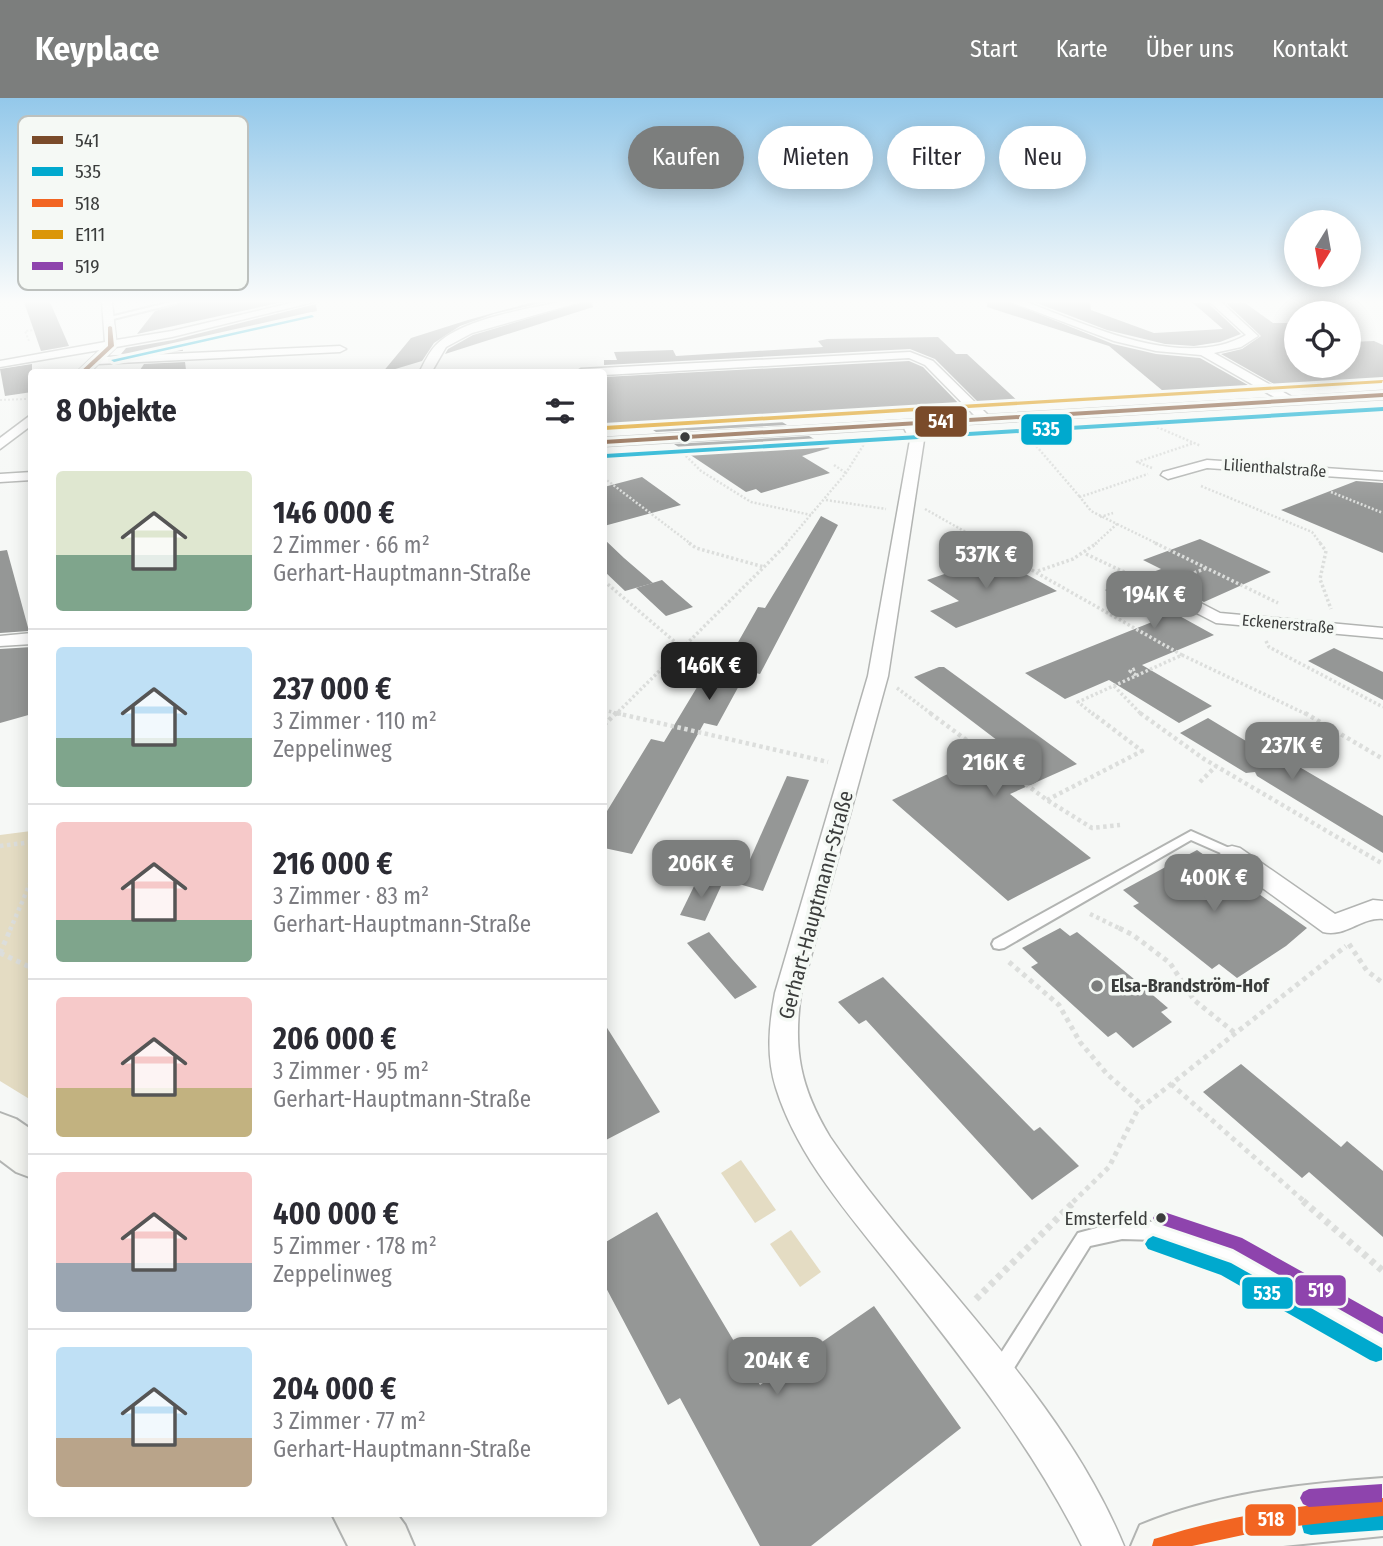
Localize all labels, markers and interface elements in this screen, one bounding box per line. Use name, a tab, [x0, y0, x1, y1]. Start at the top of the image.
text: Keyplace	[35, 29, 159, 69]
text: Start	[970, 35, 1018, 63]
text: Karte	[1056, 35, 1108, 63]
text: Über uns	[1146, 35, 1234, 63]
text: Kontakt	[1272, 35, 1348, 63]
legend	[18, 116, 248, 290]
chip: Kaufen	[628, 126, 744, 189]
chip: Mieten	[758, 126, 873, 189]
chip: Filter	[887, 126, 985, 189]
chip: Neu	[999, 126, 1086, 189]
text: 541	[75, 129, 99, 152]
text: 535	[75, 160, 101, 183]
text: 518	[75, 192, 100, 215]
north arrow	[1284, 210, 1362, 287]
map controls	[1284, 210, 1361, 378]
text: E111	[75, 223, 105, 246]
text: 519	[75, 255, 99, 278]
button: locate	[1284, 301, 1361, 378]
icon: filters	[541, 392, 579, 430]
text: 8 Objekte	[56, 393, 177, 429]
line badge: 541	[914, 405, 968, 438]
text: 541	[928, 410, 954, 433]
line badge: 535	[1020, 413, 1073, 446]
text: 535	[1032, 418, 1060, 441]
unlabelled marker	[678, 430, 692, 444]
street label: Lilienthalstraße	[1223, 455, 1327, 481]
text: 146 000 €	[273, 495, 395, 531]
icon: home	[112, 499, 196, 583]
text: 2 Zimmer · 66 m²	[273, 531, 430, 559]
pin: 537K €	[929, 532, 1043, 591]
text: 537K €	[955, 540, 1017, 568]
text: Gerhart-Hauptmann-Straße	[273, 559, 531, 587]
pin: 194K €	[1097, 572, 1211, 631]
text: 194K €	[1122, 580, 1186, 608]
street label: Eckenerstraße	[1241, 611, 1335, 637]
pin: 146K €	[652, 642, 766, 702]
text: 146K €	[677, 651, 741, 679]
text: 237 000 €	[273, 671, 391, 707]
icon: home	[112, 675, 196, 759]
text: 3 Zimmer · 110 m²	[273, 707, 437, 735]
pin: 237K €	[1235, 722, 1349, 782]
text: 237K €	[1261, 731, 1323, 759]
text: Zeppelinweg	[273, 735, 392, 763]
pin: 216K €	[937, 740, 1051, 799]
text: 216K €	[963, 748, 1025, 776]
street label: Gerhart-Hauptmann-Straße	[773, 788, 859, 1022]
pin: 206K €	[644, 840, 758, 900]
text: 216 000 €	[273, 846, 392, 882]
text: 206K €	[668, 849, 734, 877]
icon: home	[112, 850, 196, 934]
pin: 400K €	[1157, 854, 1271, 914]
text: 400K €	[1180, 863, 1248, 891]
text: 3 Zimmer · 83 m²	[273, 882, 429, 910]
text: Gerhart-Hauptmann-Straße	[273, 910, 531, 938]
place label: Elsa-Brandström-Hof	[1111, 975, 1271, 997]
marker: Elsa-Brandström-Hof	[1089, 978, 1105, 994]
text: 206 000 €	[273, 1021, 397, 1057]
icon: home	[112, 1025, 196, 1109]
text: 3 Zimmer · 95 m²	[273, 1057, 429, 1085]
text: Gerhart-Hauptmann-Straße	[273, 1085, 531, 1113]
text: 400 000 €	[273, 1196, 399, 1232]
icon: home	[112, 1200, 196, 1284]
place label: Emsterfeld	[1064, 1207, 1148, 1230]
marker: Emsterfeld	[1154, 1211, 1168, 1225]
text: 5 Zimmer · 178 m²	[273, 1232, 437, 1260]
text: Zeppelinweg	[273, 1260, 392, 1288]
line badge: 519	[1294, 1274, 1347, 1307]
line badge: 535	[1241, 1276, 1294, 1310]
text: 519	[1308, 1279, 1334, 1302]
text: 535	[1253, 1282, 1281, 1305]
pin: 204K €	[720, 1338, 834, 1397]
text: 204K €	[744, 1346, 810, 1374]
text: 204 000 €	[273, 1371, 396, 1407]
icon: home	[112, 1375, 196, 1459]
text: 3 Zimmer · 77 m²	[273, 1407, 426, 1435]
text: Gerhart-Hauptmann-Straße	[273, 1435, 531, 1463]
line badge: 518	[1244, 1503, 1297, 1537]
text: 518	[1258, 1508, 1284, 1531]

